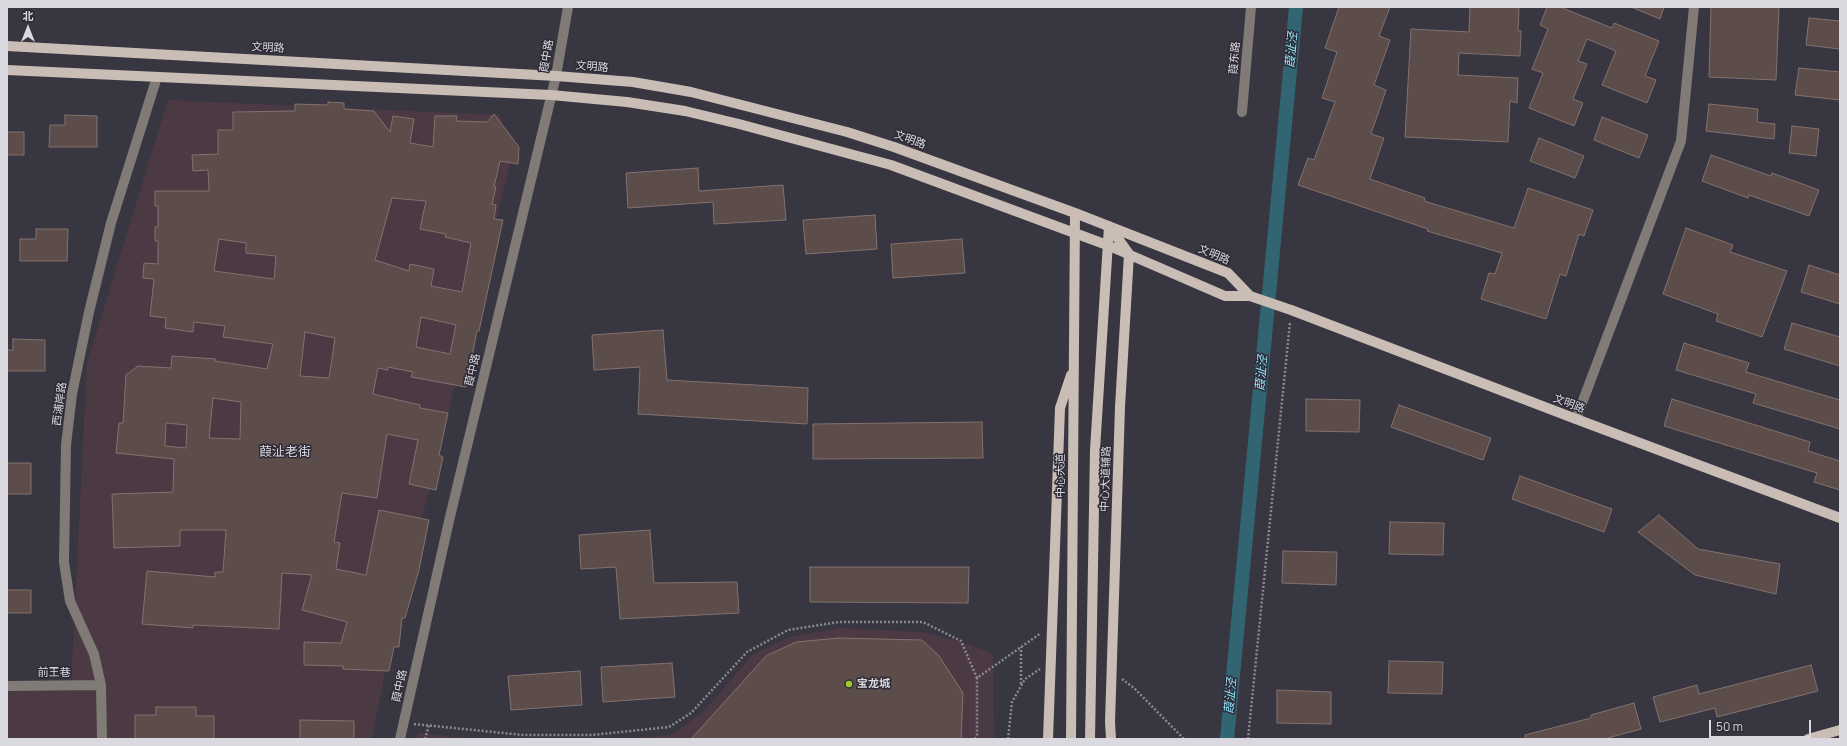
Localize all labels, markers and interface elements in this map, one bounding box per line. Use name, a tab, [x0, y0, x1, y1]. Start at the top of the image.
north arrow	[8, 8, 48, 48]
text: 北	[23, 8, 34, 23]
water label: 葭沚泾	[1283, 31, 1301, 69]
street label: 葭中路	[538, 39, 556, 73]
street label: 文明路	[251, 41, 285, 55]
street label: 葭东路	[1227, 41, 1243, 75]
street label: 文明路	[575, 59, 609, 75]
street label: 文明路	[892, 128, 928, 152]
street label: 文明路	[1196, 242, 1232, 268]
street label: 葭中路	[463, 352, 483, 388]
water label: 葭沚泾	[1253, 354, 1271, 392]
street label: 西浦岸路	[50, 381, 70, 427]
street label: 文明路	[1551, 392, 1587, 416]
district label: 葭沚老街	[259, 444, 311, 460]
street label: 中心大道辅路	[1098, 446, 1114, 512]
street label: 中心大道	[1054, 454, 1068, 498]
street label: 前王巷	[38, 666, 70, 680]
street label: 葭中路	[390, 668, 410, 704]
place label: 宝龙城	[857, 677, 890, 691]
water label: 葭沚泾	[1222, 677, 1240, 715]
marker: 宝龙城	[844, 679, 854, 689]
scale bar	[1711, 712, 1813, 738]
text: 50 m	[1716, 718, 1743, 735]

